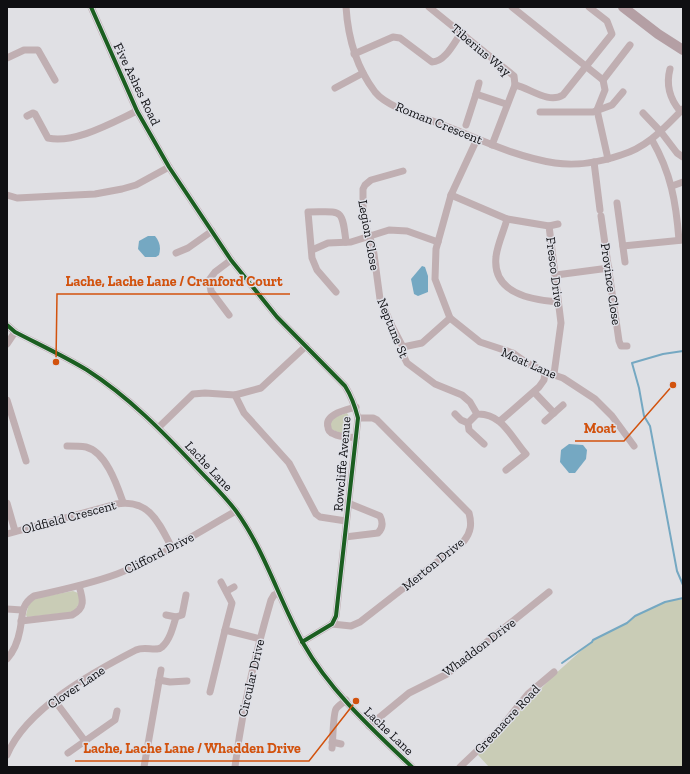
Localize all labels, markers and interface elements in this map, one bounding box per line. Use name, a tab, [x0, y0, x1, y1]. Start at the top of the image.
street label: Tiberius Way	[448, 21, 514, 80]
street label: Five Ashes Road	[111, 40, 163, 128]
street label: Roman Crescent	[393, 99, 485, 147]
street label: Legion Close	[355, 199, 383, 271]
street label: Fresco Drive	[543, 236, 567, 308]
street label: Province Close	[598, 242, 624, 326]
callout: Lache, Lache Lane / Cranford Court	[57, 268, 290, 294]
text: Lache, Lache Lane / Cranford Court	[65, 273, 283, 290]
street label: Neptune St	[374, 296, 412, 360]
street label: Moat Lane	[499, 344, 559, 382]
callout: Moat	[575, 415, 624, 441]
street label: Rowcliffe Avenue	[330, 416, 354, 512]
text: Moat	[584, 420, 617, 437]
street label: Lache Lane	[182, 438, 236, 494]
street label: Oldfield Crescent	[20, 497, 118, 537]
street label: Clifford Drive	[122, 529, 196, 577]
street label: Merton Drive	[399, 534, 467, 594]
street label: Whaddon Drive	[439, 615, 519, 679]
street label: Circular Drive	[235, 638, 267, 718]
street label: Clover Lane	[44, 662, 108, 712]
street label: Greenacre Road	[471, 681, 543, 757]
street label: Lache Lane	[361, 704, 417, 758]
callout: Lache, Lache Lane / Whadden Drive	[75, 735, 309, 761]
text: Lache, Lache Lane / Whadden Drive	[83, 740, 301, 757]

